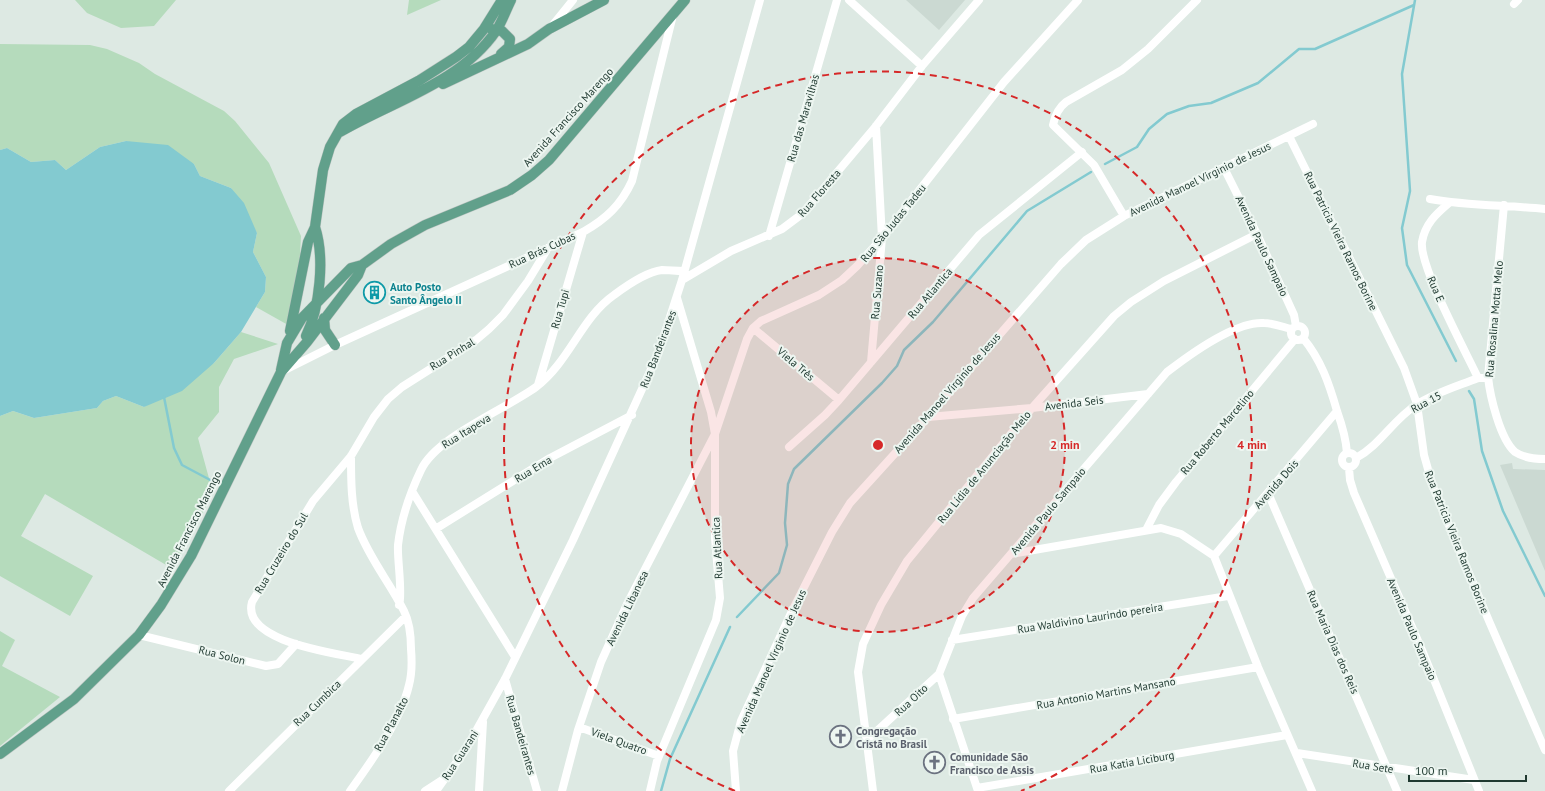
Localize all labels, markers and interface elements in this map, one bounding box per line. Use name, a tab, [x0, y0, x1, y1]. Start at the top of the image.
street label: Avenida Francisco Marengo	[520, 65, 616, 169]
street label: Rua das Maravilhas	[784, 72, 822, 163]
street label: Avenida Manoel Virginio de Jesus	[1127, 138, 1273, 219]
street label: Rua Floresta	[794, 166, 844, 220]
street label: Rua Patricia Vieira Ramos Borine	[1301, 169, 1381, 313]
street label: Rua São Judas Tadeu	[857, 181, 929, 265]
street label: Avenida Paulo Sampaio	[1232, 193, 1292, 299]
street label: Rua Brás Cubas	[506, 228, 578, 272]
street label: Rua Rosalina Motta Melo	[1482, 260, 1506, 378]
street label: Rua Suzano	[868, 264, 886, 320]
street label: Rua Atlantica	[905, 265, 955, 321]
street label: Rua E	[1424, 274, 1448, 304]
building icon: Auto Posto Santo Ângelo II	[362, 280, 388, 306]
place label: Auto Posto Santo Ângelo II	[390, 280, 462, 307]
street label: Rua Tupi	[548, 288, 572, 330]
street label: Rua Bandeirantes	[637, 308, 679, 390]
street label: Avenida Manoel Virginio de Jesus	[891, 329, 1004, 456]
street label: Rua Pinhal	[427, 334, 478, 373]
street label: Viela Três	[774, 344, 818, 384]
street label: Rua Roberto Marcelino	[1177, 386, 1257, 477]
street label: Rua 15	[1408, 388, 1444, 416]
street label: Avenida Seis	[1044, 392, 1105, 414]
street label: Rua Lídia de Anunciação Melo	[934, 408, 1034, 526]
street label: Rua Itapeva	[439, 410, 493, 452]
text: 2 min	[1050, 437, 1080, 452]
text: 4 min	[1237, 437, 1267, 452]
centre of rings	[871, 438, 885, 452]
street label: Rua Ema	[512, 452, 554, 486]
street label: Avenida Dois	[1251, 456, 1301, 512]
street label: Avenida Paulo Sampaio	[1007, 464, 1089, 558]
street label: Rua Patricia Vieira Ramos Borine	[1422, 468, 1492, 616]
street label: Avenida Francisco Marengo	[154, 469, 224, 589]
street label: Rua Cruzeiro do Sul	[251, 509, 311, 596]
street label: Rua Atlantica	[708, 517, 726, 579]
street label: Avenida Libanesa	[603, 568, 651, 648]
street label: Avenida Paulo Sampaio	[1384, 576, 1440, 682]
street label: Avenida Manoel Virginio de Jesus	[733, 587, 809, 735]
street label: Rua Maria Dias dos Reis	[1304, 588, 1362, 696]
street label: Rua Waldivino Laurindo pereira	[1016, 600, 1164, 636]
street label: Rua Solon	[197, 642, 247, 668]
street label: Rua Antonio Martins Mansano	[1035, 674, 1177, 712]
street label: Rua Cumbica	[290, 677, 344, 729]
street label: Rua Oito	[891, 681, 931, 719]
street label: Rua Planalto	[371, 694, 411, 754]
street label: Rua Bandeirantes	[503, 694, 539, 777]
street label: Viela Quatro	[588, 724, 649, 758]
church icon: Congregação Cristã no Brasil	[828, 724, 854, 750]
place label: Congregação Cristã no Brasil	[856, 724, 928, 751]
street label: Rua Guarani	[439, 727, 481, 783]
street label: Rua Katia Liciburg	[1089, 748, 1176, 776]
church icon: Comunidade São Francisco de Assis	[922, 750, 948, 776]
place label: Comunidade São Francisco de Assis	[950, 750, 1034, 777]
street label: Rua Sete	[1351, 756, 1395, 776]
scale bar	[1409, 757, 1526, 783]
text: 100 m	[1415, 763, 1448, 778]

